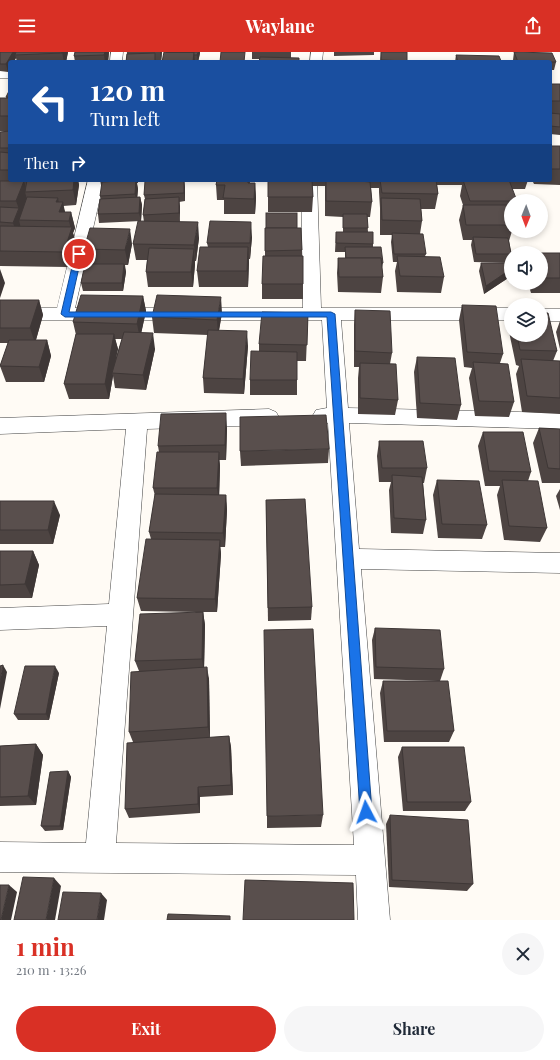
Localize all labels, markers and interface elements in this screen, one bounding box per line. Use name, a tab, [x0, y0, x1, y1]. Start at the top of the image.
text: Waylane	[245, 14, 315, 38]
icon: menu	[16, 15, 38, 37]
icon: share	[522, 15, 544, 37]
text: 120 m	[90, 71, 165, 108]
icon: left	[24, 76, 76, 128]
text: Turn left	[90, 107, 160, 131]
icon: right	[67, 152, 89, 174]
text: Then	[24, 153, 59, 173]
north arrow	[504, 194, 548, 238]
map controls	[504, 194, 548, 342]
pin	[62, 237, 96, 271]
icon: arrive	[68, 243, 90, 265]
button: sound	[504, 246, 548, 290]
button: layers	[504, 298, 548, 342]
position arrow	[345, 791, 387, 833]
text: 1 min	[16, 930, 75, 962]
button: close	[502, 933, 544, 975]
text: 210 m · 13:26	[16, 961, 86, 978]
button: Exit	[16, 1006, 276, 1052]
button: Share	[284, 1006, 544, 1052]

